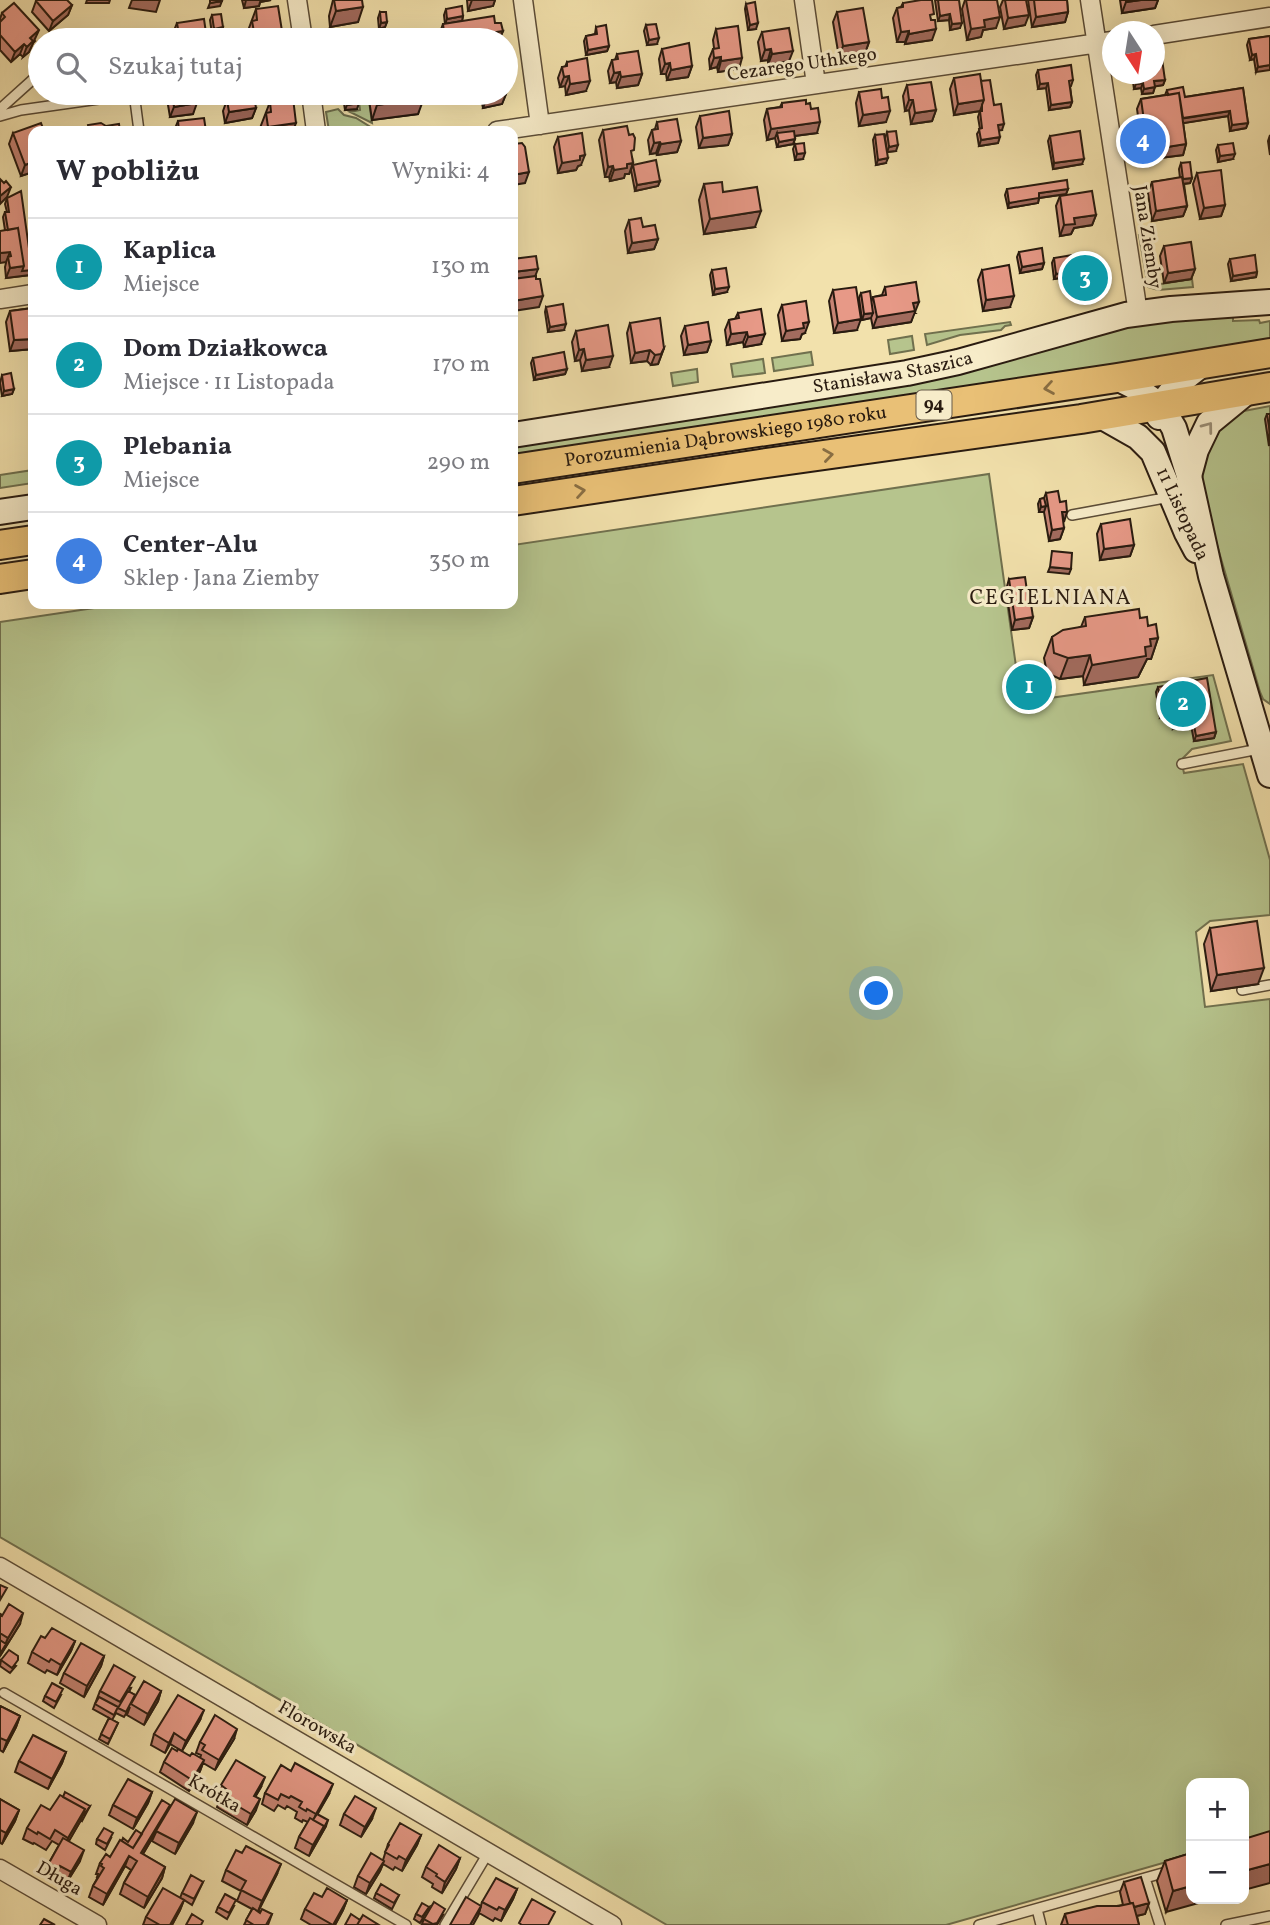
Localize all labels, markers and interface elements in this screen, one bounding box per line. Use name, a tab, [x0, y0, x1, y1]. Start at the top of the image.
north arrow	[1102, 21, 1165, 84]
search box	[28, 28, 518, 105]
street label: Cezarego Uthkego	[726, 42, 878, 88]
icon: search	[52, 48, 90, 86]
text: Szukaj tutaj	[108, 49, 243, 85]
pin: 4	[1120, 115, 1166, 167]
text: W pobliżu	[56, 151, 199, 193]
text: Wyniki: 4	[392, 156, 490, 188]
street label: Jana Ziemby	[1126, 183, 1168, 291]
text: Kaplica	[123, 233, 216, 269]
text: 1	[74, 251, 84, 283]
text: 130 m	[431, 251, 490, 283]
pin: 3	[1062, 252, 1108, 304]
text: Miejsce	[123, 269, 200, 301]
text: Dom Działkowca	[123, 331, 328, 367]
street label: Stanisława Staszica	[811, 345, 976, 401]
text: 2	[73, 349, 85, 381]
text: 170 m	[432, 349, 490, 381]
text: Miejsce · 11 Listopada	[123, 367, 335, 399]
one-way arrow	[1043, 380, 1055, 395]
road number: 94	[916, 390, 951, 419]
street label: Porozumienia Dąbrowskiego 1980 roku	[563, 400, 888, 474]
one-way arrow	[1200, 422, 1213, 434]
text: Plebania	[123, 429, 232, 465]
text: 3	[73, 447, 85, 479]
text: 290 m	[427, 447, 490, 479]
one-way arrow	[822, 447, 833, 462]
street label: 11 Listopada	[1149, 463, 1215, 565]
text: Miejsce	[123, 465, 200, 497]
one-way arrow	[574, 484, 586, 499]
text: Center-Alu	[123, 527, 258, 563]
text: 4	[72, 545, 86, 577]
text: 350 m	[429, 545, 490, 577]
text: Sklep · Jana Ziemby	[123, 563, 319, 595]
district label: CEGIELNIANA	[969, 584, 1133, 613]
pin: 1	[1006, 661, 1052, 713]
pin: 2	[1160, 678, 1206, 730]
your location	[859, 976, 893, 1010]
street label: Florowska	[273, 1695, 361, 1761]
street label: Krótka	[183, 1768, 245, 1820]
map controls	[1186, 1778, 1249, 1904]
button: +	[1186, 1778, 1249, 1841]
button: −	[1186, 1841, 1249, 1904]
street label: Długa	[31, 1855, 87, 1903]

